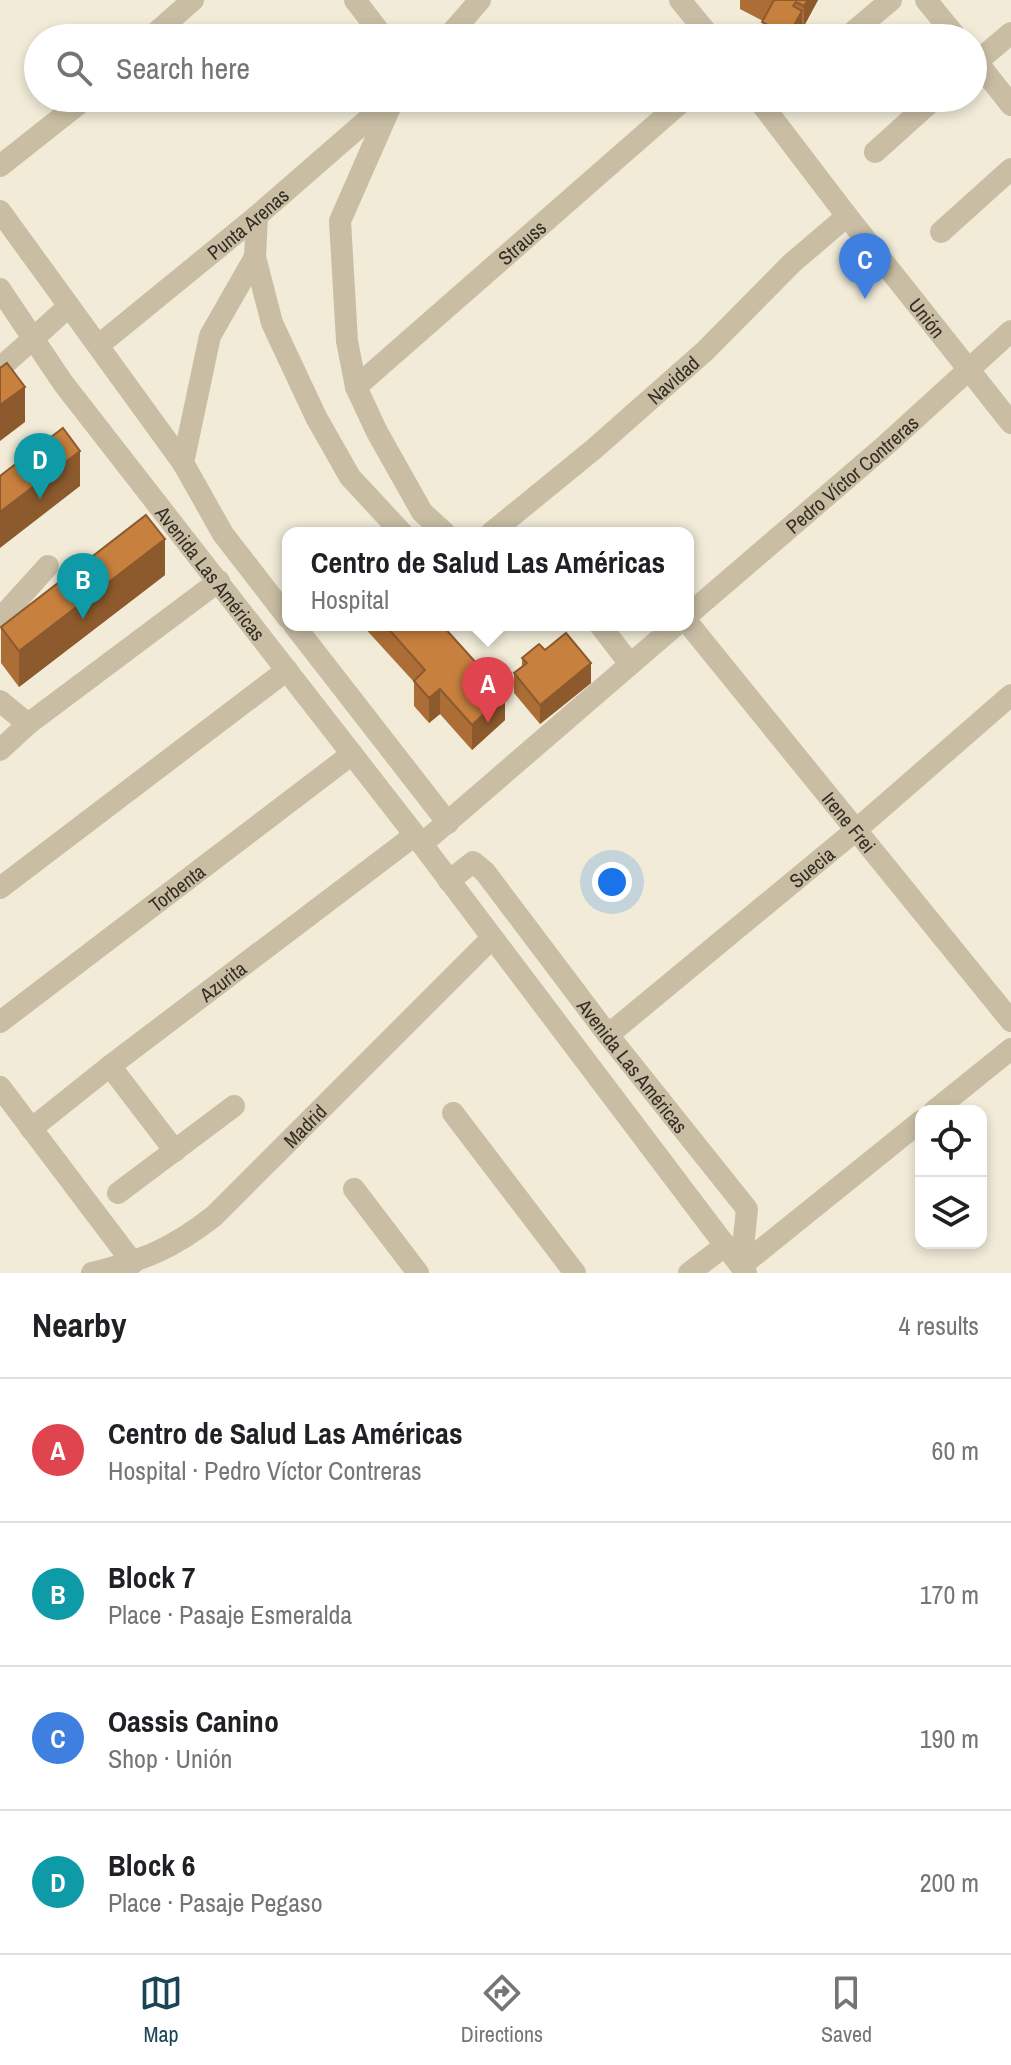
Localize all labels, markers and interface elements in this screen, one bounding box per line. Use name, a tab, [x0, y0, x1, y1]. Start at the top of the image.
search box	[24, 24, 987, 112]
icon: search	[52, 46, 96, 90]
text: Search here	[116, 48, 250, 88]
street label: Punta Arenas	[201, 181, 294, 265]
street label: Strauss	[492, 214, 551, 271]
pin: C	[839, 233, 891, 299]
street label: Unión	[903, 292, 952, 343]
street label: Navidad	[641, 349, 705, 410]
street label: Pedro Víctor Contreras	[779, 409, 924, 539]
pin: D	[14, 433, 66, 499]
street label: Avenida Las Américas	[149, 499, 272, 646]
popup	[282, 527, 694, 631]
text: Centro de Salud Las Américas	[311, 542, 665, 582]
pin: B	[57, 553, 109, 619]
text: Hospital	[311, 582, 389, 617]
pin: A	[462, 657, 514, 723]
street label: Irene Frei	[816, 786, 882, 858]
street label: Suecia	[783, 840, 840, 893]
street label: Torbenta	[143, 857, 210, 918]
your location	[592, 862, 632, 902]
street label: Azurita	[193, 954, 251, 1008]
street label: Avenida Las Américas	[571, 992, 694, 1138]
street label: Madrid	[277, 1098, 332, 1153]
map controls	[915, 1105, 987, 1249]
button: locate	[915, 1105, 987, 1177]
button: layers	[915, 1177, 987, 1249]
text: Nearby	[32, 1302, 127, 1348]
text: 4 results	[898, 1308, 979, 1343]
text: Centro de Salud Las Américas	[108, 1413, 463, 1453]
text: A	[50, 1433, 66, 1468]
text: 60 m	[932, 1433, 979, 1468]
text: Hospital · Pedro Víctor Contreras	[108, 1453, 422, 1488]
text: Block 7	[108, 1557, 196, 1597]
text: B	[50, 1577, 66, 1612]
text: 170 m	[920, 1577, 979, 1612]
text: Place · Pasaje Esmeralda	[108, 1597, 352, 1632]
text: Oassis Canino	[108, 1701, 279, 1741]
text: C	[50, 1721, 66, 1756]
text: 190 m	[920, 1721, 979, 1756]
text: Shop · Unión	[108, 1741, 232, 1776]
text: Block 6	[108, 1845, 196, 1885]
text: D	[50, 1865, 66, 1900]
text: 200 m	[920, 1865, 979, 1900]
text: Place · Pasaje Pegaso	[108, 1885, 323, 1920]
tab: Map	[139, 1971, 183, 2049]
tab: Directions	[461, 1971, 543, 2049]
tab: Saved	[821, 1971, 872, 2049]

